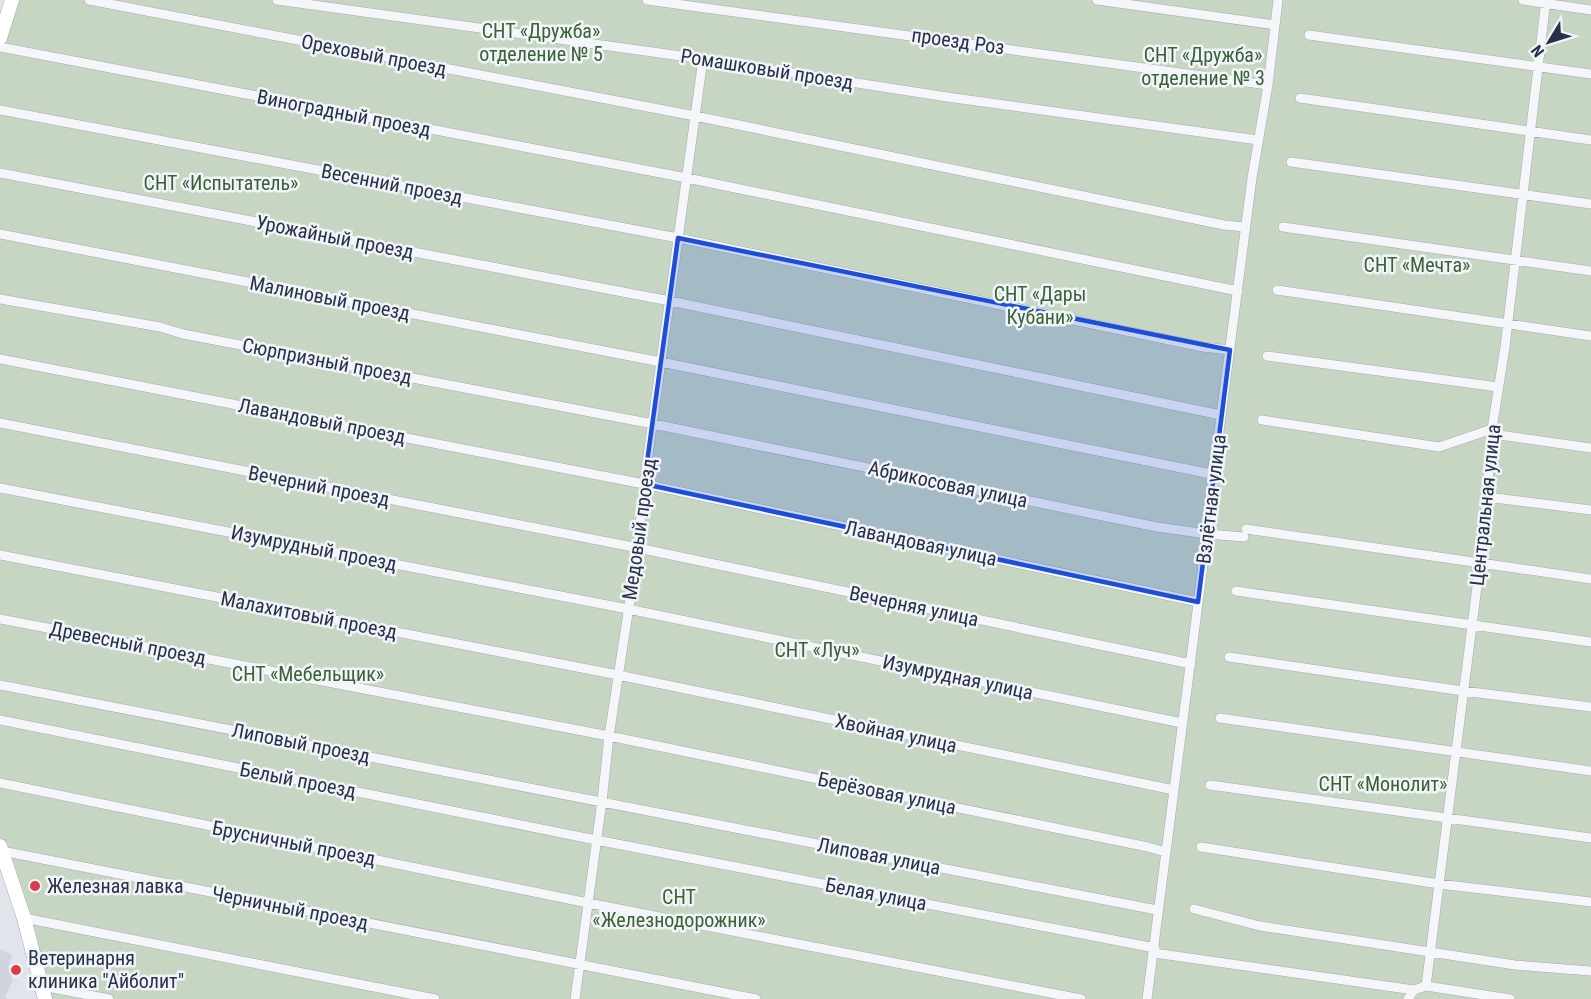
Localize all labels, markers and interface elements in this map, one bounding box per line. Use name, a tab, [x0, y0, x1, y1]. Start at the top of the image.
north arrow	[1519, 12, 1579, 72]
park label: СНТ «Дружба» отделение № 5	[479, 19, 603, 66]
street label: проезд Роз	[910, 23, 1006, 59]
street label: Ореховый проезд	[299, 29, 449, 81]
text: N	[1527, 41, 1548, 61]
street label: Ромашковый проезд	[679, 43, 855, 95]
park label: СНТ «Дружба» отделение № 3	[1141, 43, 1265, 90]
street label: Виноградный проезд	[255, 84, 433, 142]
street label: Весенний проезд	[319, 159, 465, 210]
park label: СНТ «Испытатель»	[144, 171, 298, 195]
street label: Урожайный проезд	[254, 210, 416, 264]
park label: СНТ «Мечта»	[1364, 253, 1470, 277]
street label: Малиновый проезд	[248, 271, 412, 325]
park label: СНТ «Дары Кубани»	[994, 282, 1086, 329]
street label: Сюрпризный проезд	[240, 333, 414, 389]
street label: Лавандовый проезд	[236, 393, 408, 449]
street label: Центральная улица	[1465, 423, 1505, 587]
street label: Взлётная улица	[1191, 433, 1231, 565]
street label: Абрикосовая улица	[866, 455, 1030, 513]
street label: Медовый проезд	[617, 456, 661, 601]
street label: Вечерний проезд	[246, 461, 392, 512]
street label: Лавандовая улица	[843, 515, 999, 571]
street label: Изумрудный проезд	[229, 520, 399, 576]
street label: Вечерняя улица	[847, 581, 981, 631]
street label: Малахитовый проезд	[219, 586, 399, 644]
street label: Древесный проезд	[48, 616, 208, 670]
park label: СНТ «Луч»	[774, 638, 860, 662]
street label: Изумрудная улица	[881, 649, 1035, 705]
park label: СНТ «Мебельщик»	[232, 662, 384, 686]
street label: Хвойная улица	[833, 708, 959, 758]
street label: Липовый проезд	[230, 718, 372, 768]
street label: Белый проезд	[238, 757, 359, 803]
street label: Берёзовая улица	[816, 767, 958, 819]
park label: СНТ «Монолит»	[1319, 772, 1447, 796]
street label: Брусничный проезд	[210, 815, 378, 871]
street label: Липовая улица	[815, 832, 943, 880]
street label: Белая улица	[823, 872, 929, 916]
place label: Железная лавка	[47, 874, 184, 898]
marker: Железная лавка	[28, 879, 42, 893]
street label: Черничный проезд	[210, 881, 371, 935]
park label: СНТ «Железнодорожник»	[592, 885, 766, 932]
place label: Ветеринарня клиника "Айболит"	[28, 946, 184, 993]
marker: Ветеринарня клиника "Айболит"	[9, 963, 23, 977]

